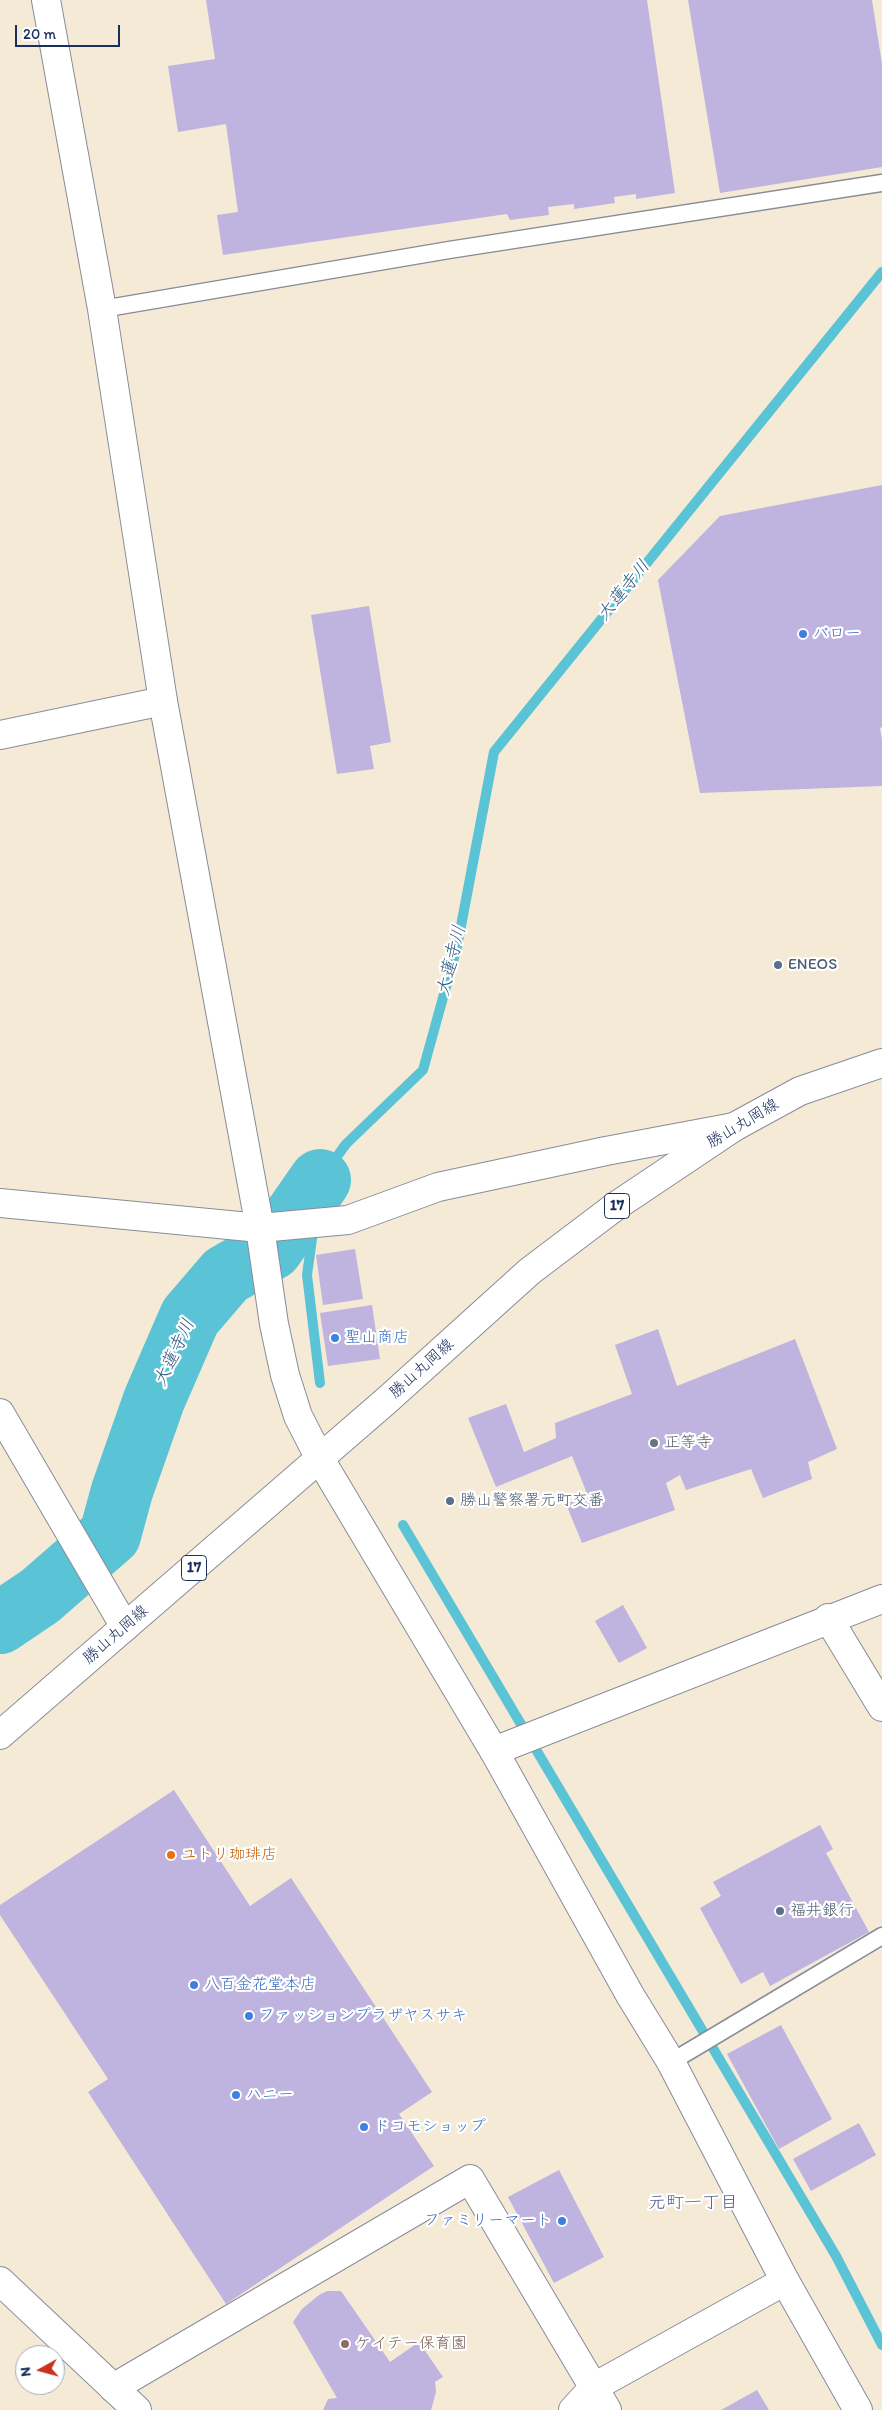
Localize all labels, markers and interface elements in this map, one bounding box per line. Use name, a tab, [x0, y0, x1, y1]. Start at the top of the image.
scale bar	[18, 15, 122, 47]
text: 20 m	[23, 25, 56, 43]
water label: 大蓮寺川	[593, 556, 655, 626]
place label: バロー	[813, 624, 861, 644]
marker: バロー	[797, 628, 809, 640]
water label: 大蓮寺川	[433, 923, 471, 999]
place label: ENEOS	[788, 955, 837, 975]
marker: ENEOS	[772, 959, 784, 971]
street label: 勝山丸岡線	[704, 1095, 782, 1153]
road number: 17	[604, 1194, 630, 1218]
water label: 大蓮寺川	[150, 1316, 200, 1390]
place label: 聖山商店	[345, 1328, 409, 1348]
marker: 聖山商店	[329, 1332, 341, 1344]
street label: 勝山丸岡線	[386, 1335, 458, 1403]
place label: 正等寺	[664, 1433, 712, 1453]
marker: 正等寺	[648, 1437, 660, 1449]
place label: 勝山警察署元町交番	[460, 1491, 604, 1511]
marker: 勝山警察署元町交番	[444, 1495, 456, 1507]
road number: 17	[182, 1556, 206, 1580]
street label: 勝山丸岡線	[80, 1602, 152, 1668]
place label: ユトリ珈琲店	[181, 1845, 277, 1865]
marker: ユトリ珈琲店	[165, 1849, 177, 1861]
place label: 福井銀行	[790, 1901, 854, 1921]
marker: 福井銀行	[774, 1905, 786, 1917]
place label: 八百金花堂本店	[204, 1975, 316, 1995]
marker: 八百金花堂本店	[188, 1979, 200, 1991]
place label: ファッションプラザヤスサキ	[259, 2006, 467, 2026]
marker: ファッションプラザヤスサキ	[243, 2010, 255, 2022]
place label: ハニー	[246, 2085, 294, 2105]
marker: ハニー	[230, 2089, 242, 2101]
place label: ドコモショップ	[374, 2117, 486, 2137]
marker: ドコモショップ	[358, 2121, 370, 2133]
district label: 元町一丁目	[648, 2192, 738, 2214]
place label: ファミリーマート	[424, 2211, 552, 2231]
marker: ファミリーマート	[556, 2215, 568, 2227]
place label: ケイテー保育園	[355, 2334, 467, 2354]
marker: ケイテー保育園	[339, 2338, 351, 2350]
north arrow	[15, 2345, 65, 2395]
text: N	[17, 2366, 35, 2378]

